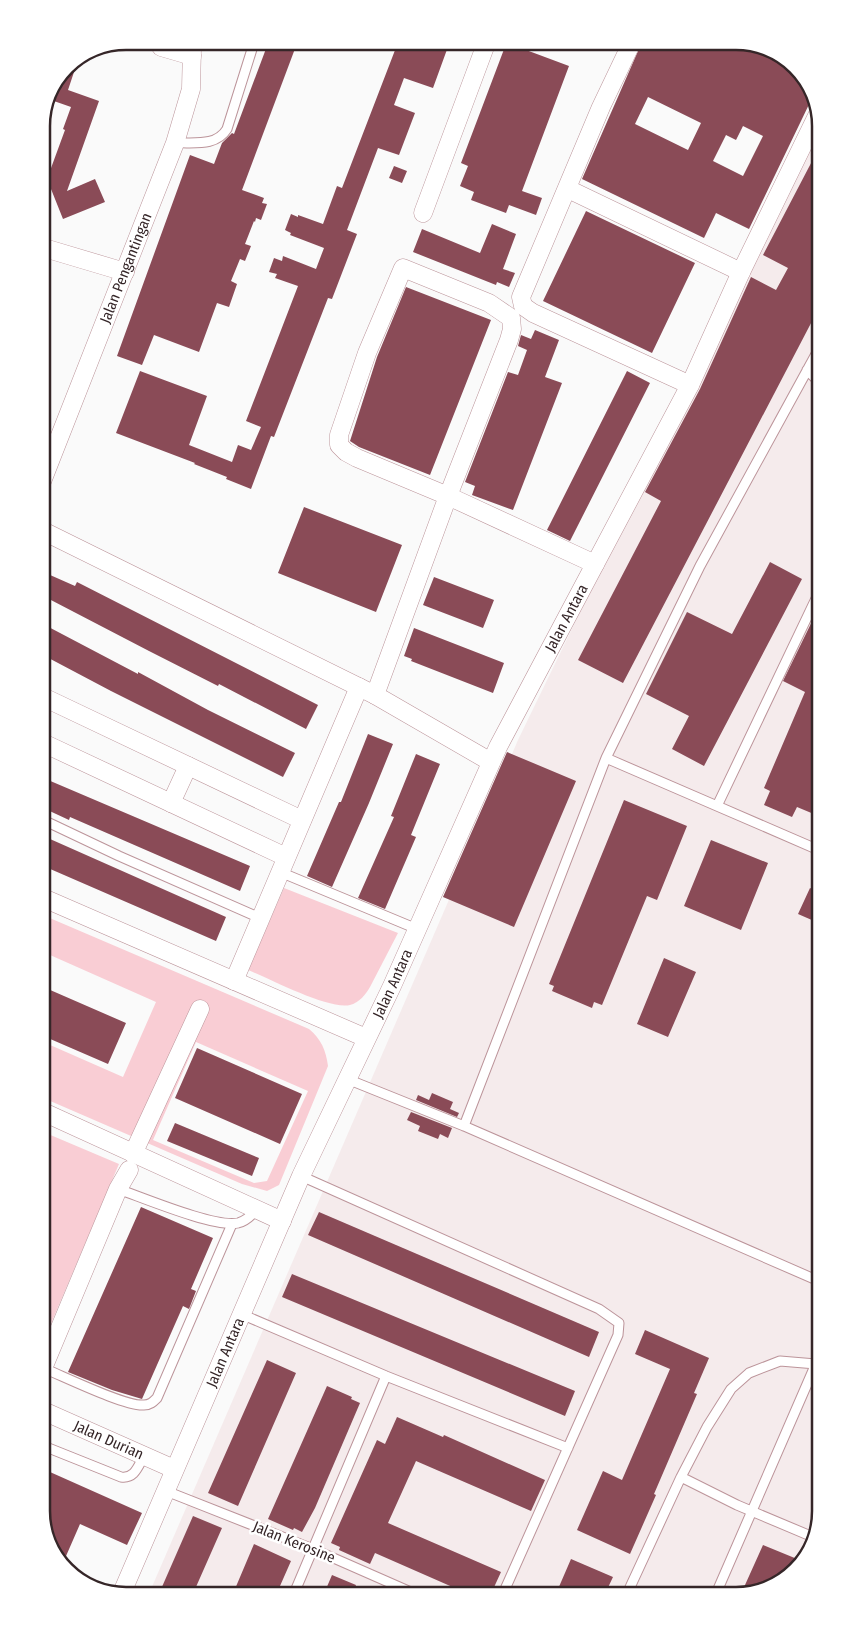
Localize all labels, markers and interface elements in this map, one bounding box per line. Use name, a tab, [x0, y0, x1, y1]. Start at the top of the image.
street label: Jalan Pengantingan	[96, 210, 156, 326]
street label: Jalan Antara	[541, 581, 592, 655]
street label: Jalan Antara	[369, 946, 416, 1021]
street label: Jalan Antara	[202, 1315, 248, 1390]
street label: Jalan Durian	[71, 1417, 147, 1463]
street label: Jalan Kerosine	[250, 1517, 338, 1567]

